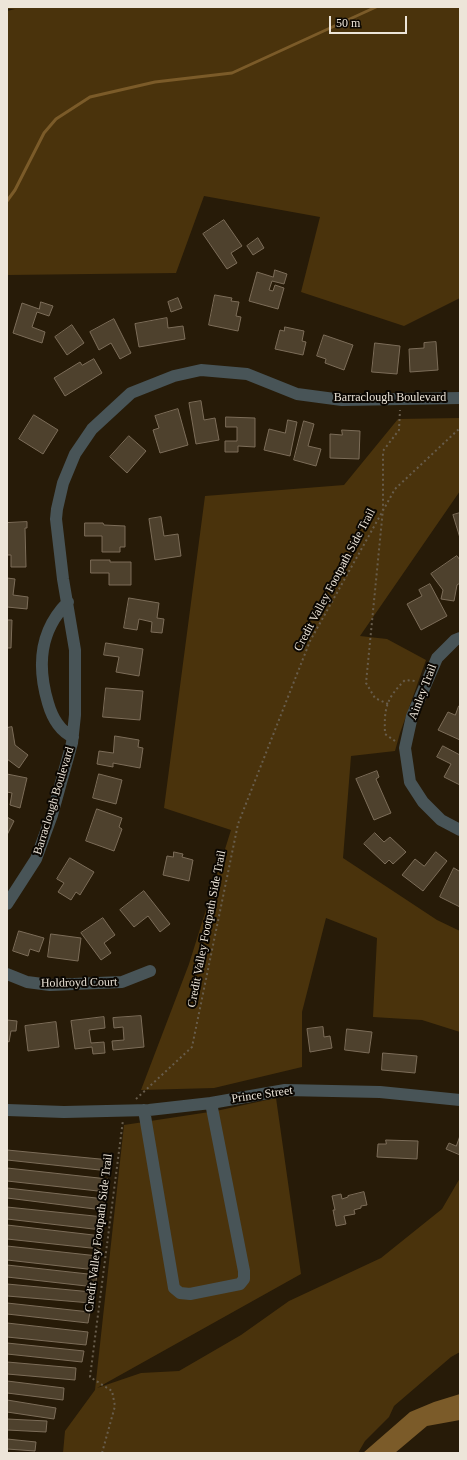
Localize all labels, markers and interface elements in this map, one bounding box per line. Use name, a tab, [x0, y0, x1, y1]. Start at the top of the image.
scale bar	[331, 8, 409, 34]
text: 50 m	[336, 16, 360, 30]
street label: Barraclough Boulevard	[334, 391, 446, 405]
street label: Credit Valley Footpath Side Trail	[291, 506, 379, 654]
street label: Ainley Trail	[406, 662, 440, 722]
street label: Barraclough Boulevard	[31, 745, 77, 857]
street label: Credit Valley Footpath Side Trail	[185, 849, 229, 1009]
street label: Holdroyd Court	[41, 975, 117, 991]
street label: Prince Street	[230, 1084, 294, 1106]
street label: Credit Valley Footpath Side Trail	[82, 1153, 116, 1313]

